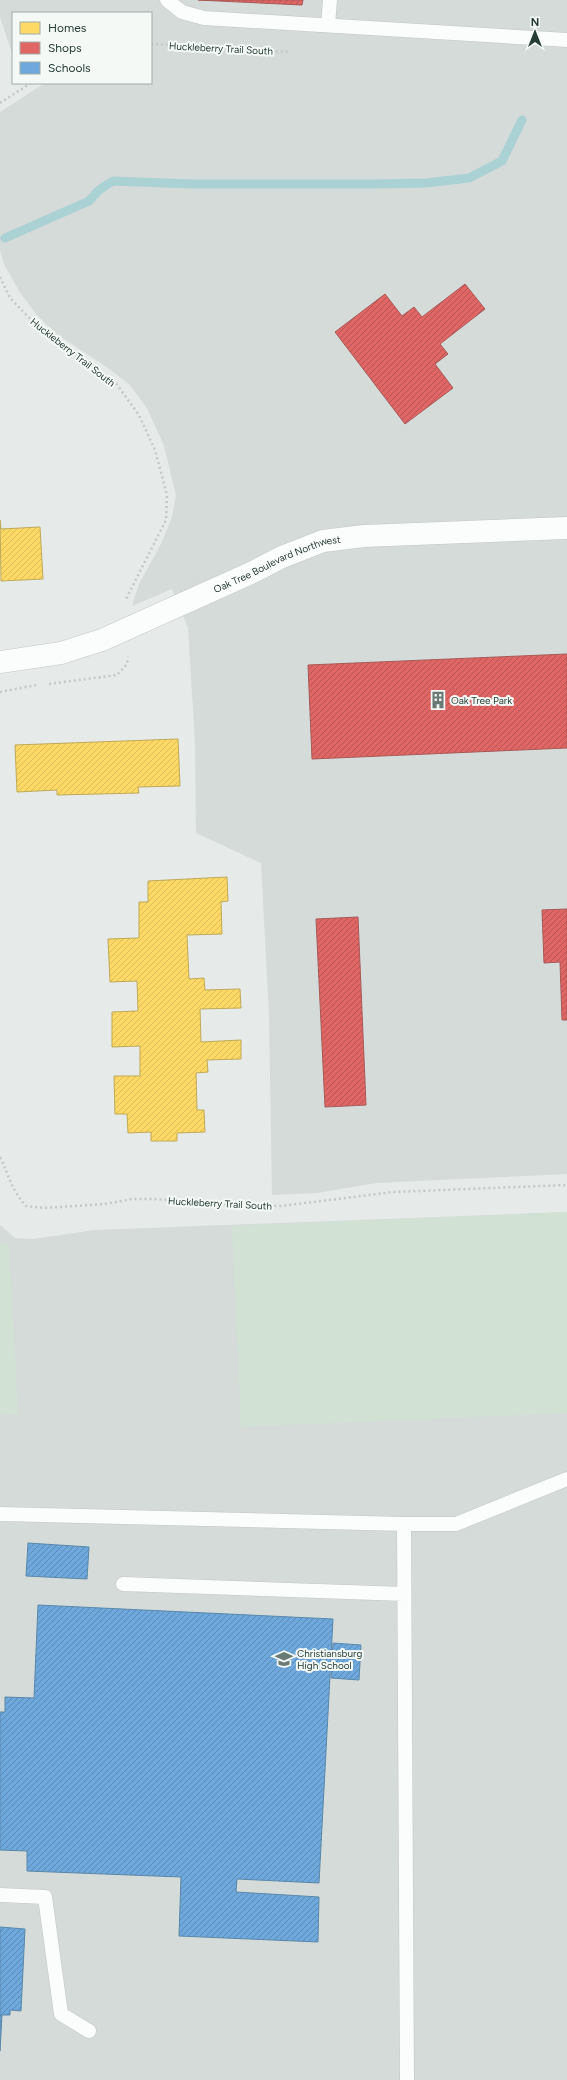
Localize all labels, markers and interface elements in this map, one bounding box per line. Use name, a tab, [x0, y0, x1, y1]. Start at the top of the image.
legend	[12, 12, 152, 84]
north arrow	[515, 12, 555, 52]
text: N	[531, 16, 539, 29]
text: Homes	[48, 21, 87, 35]
street label: Huckleberry Trail South	[169, 39, 274, 58]
text: Shops	[48, 41, 82, 55]
text: Schools	[48, 61, 91, 75]
street label: Huckleberry Trail South	[28, 315, 118, 390]
street label: Oak Tree Boulevard Northwest	[212, 533, 342, 596]
building icon: Oak Tree Park	[428, 690, 448, 710]
place label: Oak Tree Park	[451, 694, 512, 707]
street label: Huckleberry Trail South	[168, 1194, 273, 1213]
place label: Christiansburg High School	[297, 1647, 362, 1672]
school or university icon: Christiansburg High School	[274, 1649, 294, 1669]

